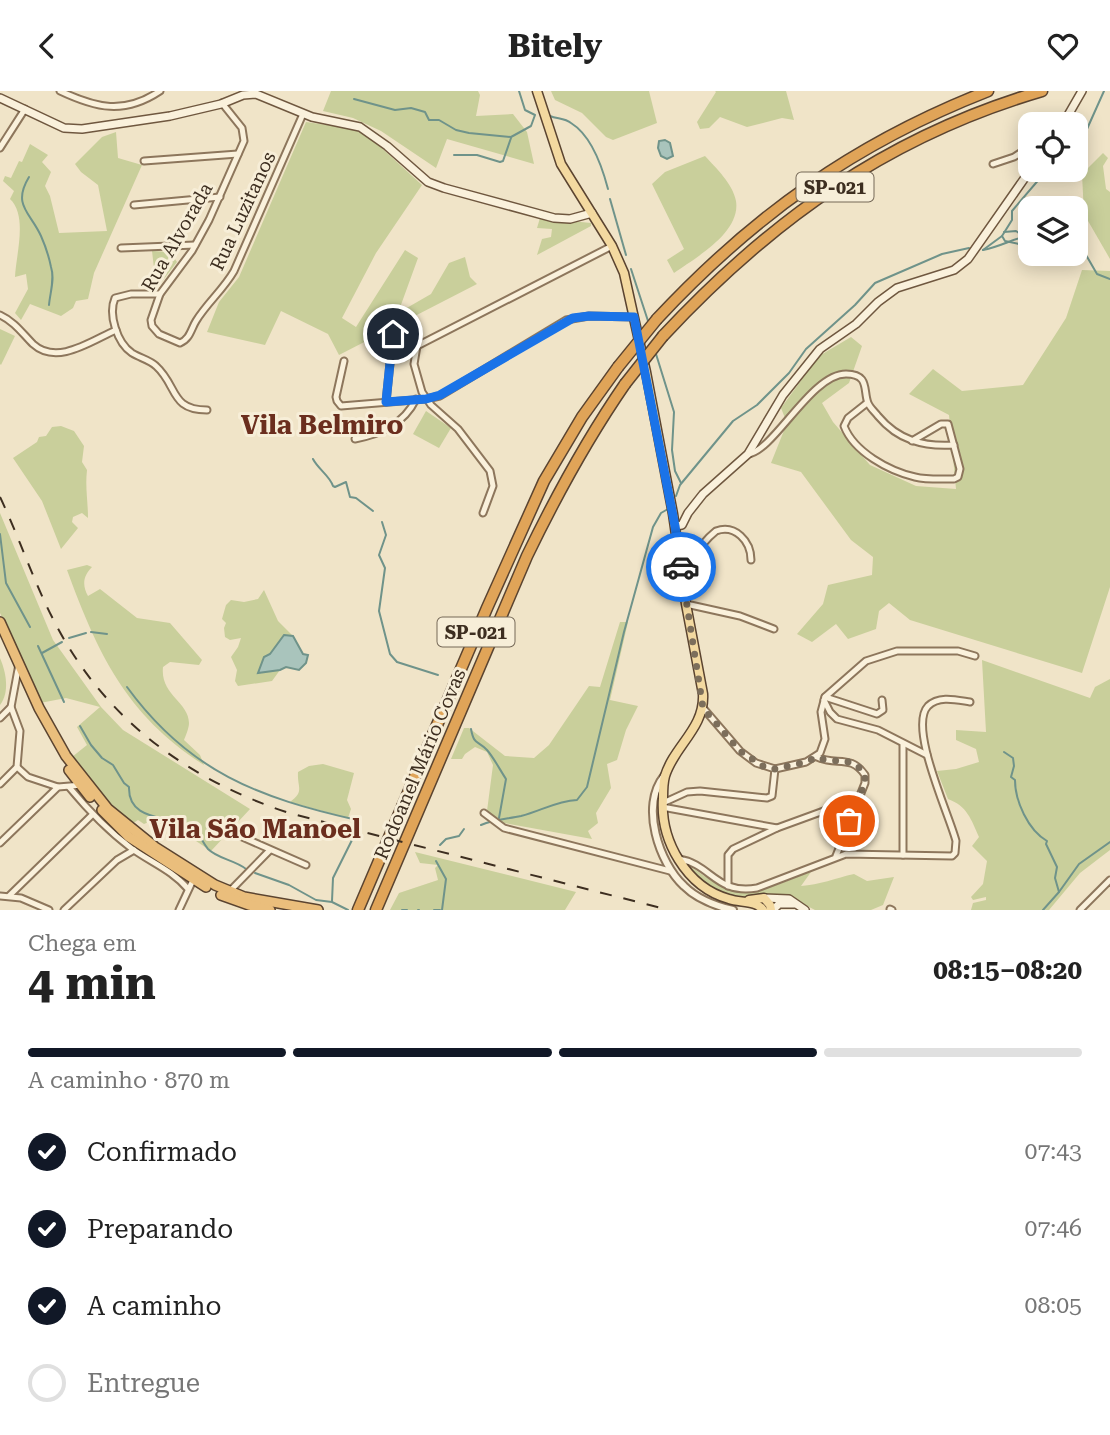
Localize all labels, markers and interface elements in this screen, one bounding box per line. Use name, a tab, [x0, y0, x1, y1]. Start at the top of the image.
icon: back	[28, 27, 66, 65]
text: Bitely	[508, 27, 602, 65]
icon: heart	[1044, 27, 1082, 65]
map controls	[1018, 112, 1088, 266]
button: locate	[1018, 112, 1088, 182]
street label: Rua Luzitanos	[205, 148, 281, 274]
road number: SP-021	[796, 173, 874, 201]
street label: Rua Alvorada	[137, 178, 218, 295]
button: layers	[1018, 196, 1088, 266]
pin	[363, 304, 423, 364]
icon: home	[374, 315, 412, 353]
district label: Vila Belmiro	[241, 410, 403, 440]
courier	[646, 532, 716, 602]
icon: car	[662, 548, 700, 586]
road number: SP-021	[438, 617, 514, 647]
street label: Rodoanel Mário Covas	[369, 665, 471, 863]
pin	[819, 791, 879, 851]
icon: bag	[830, 802, 868, 840]
district label: Vila São Manoel	[149, 814, 361, 844]
text: Chega em	[28, 930, 136, 957]
text: 08:15–08:20	[933, 955, 1082, 985]
text: 4 min	[28, 956, 156, 1010]
text: A caminho · 870 m	[28, 1067, 230, 1094]
icon: check	[28, 1133, 66, 1171]
text: Confirmado	[87, 1137, 237, 1167]
text: 07:43	[1025, 1138, 1082, 1165]
icon: check	[28, 1210, 66, 1248]
text: Preparando	[87, 1214, 233, 1244]
text: 07:46	[1025, 1215, 1082, 1242]
icon: check	[28, 1287, 66, 1325]
text: A caminho	[87, 1291, 222, 1321]
text: 08:05	[1025, 1292, 1082, 1319]
text: Entregue	[87, 1368, 200, 1398]

